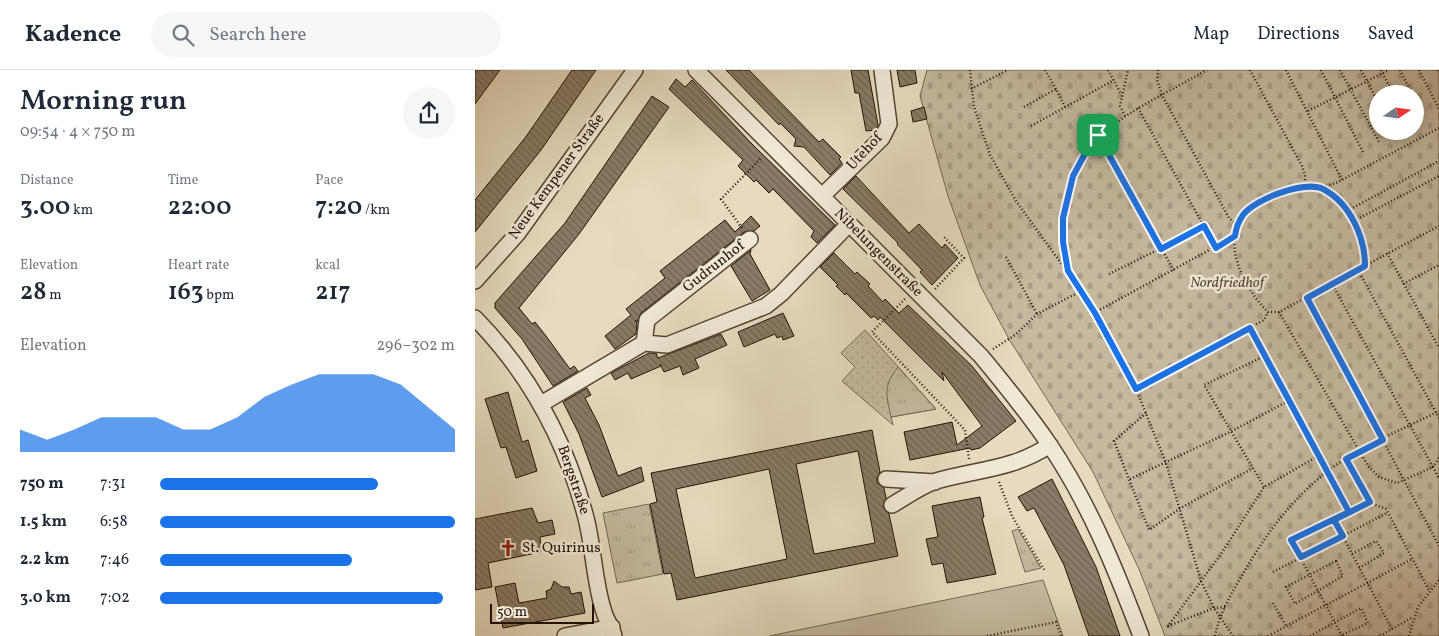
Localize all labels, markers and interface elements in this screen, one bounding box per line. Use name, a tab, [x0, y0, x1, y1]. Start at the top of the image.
search box	[151, 12, 501, 57]
text: Kadence	[25, 18, 121, 52]
icon: search	[169, 21, 197, 49]
text: Search here	[209, 22, 307, 48]
text: Map	[1193, 22, 1229, 47]
text: Directions	[1257, 22, 1340, 47]
text: Saved	[1368, 22, 1414, 47]
text: Morning run	[20, 82, 187, 121]
north arrow	[1369, 85, 1424, 140]
map controls	[1369, 85, 1424, 140]
button: share	[403, 87, 455, 139]
street label: Neue Kempener Straße	[504, 110, 610, 244]
pin	[1077, 114, 1119, 156]
text: 09:54 · 4 × 750 m	[20, 121, 136, 143]
icon: arrive	[1084, 121, 1112, 149]
street label: Utehof	[842, 127, 889, 175]
text: Distance	[20, 171, 74, 190]
text: Time	[168, 171, 198, 190]
text: Pace	[315, 171, 343, 190]
text: 3.00	[20, 190, 70, 225]
text: 22:00	[168, 190, 231, 225]
text: 7:20	[315, 190, 362, 225]
text: km	[70, 201, 93, 220]
text: /km	[362, 201, 390, 220]
street label: Nibelungenstraße	[829, 204, 927, 302]
street label: Gudrunhof	[679, 235, 751, 298]
text: Elevation	[20, 256, 78, 275]
text: Heart rate	[168, 256, 229, 275]
text: kcal	[315, 256, 340, 275]
park label: Nordfriedhof	[1190, 273, 1267, 294]
text: 28	[20, 275, 46, 310]
text: 163	[168, 275, 203, 310]
text: 217	[315, 275, 350, 310]
text: m	[46, 286, 62, 305]
text: bpm	[203, 286, 234, 305]
text: Elevation	[20, 335, 87, 357]
text: 296–302 m	[377, 335, 455, 357]
street label: Bergstraße	[551, 443, 595, 517]
text: 750 m	[20, 473, 64, 495]
text: 7:31	[100, 473, 126, 495]
text: 1.5 km	[20, 511, 67, 533]
text: 6:58	[100, 511, 128, 533]
church icon: St. Quirinus	[498, 538, 518, 558]
place label: St. Quirinus	[522, 538, 601, 559]
text: 2.2 km	[20, 549, 70, 571]
text: 7:46	[100, 549, 129, 571]
text: 3.0 km	[20, 587, 71, 609]
text: 7:02	[100, 587, 130, 609]
scale bar	[490, 601, 594, 624]
text: 50 m	[497, 603, 527, 622]

